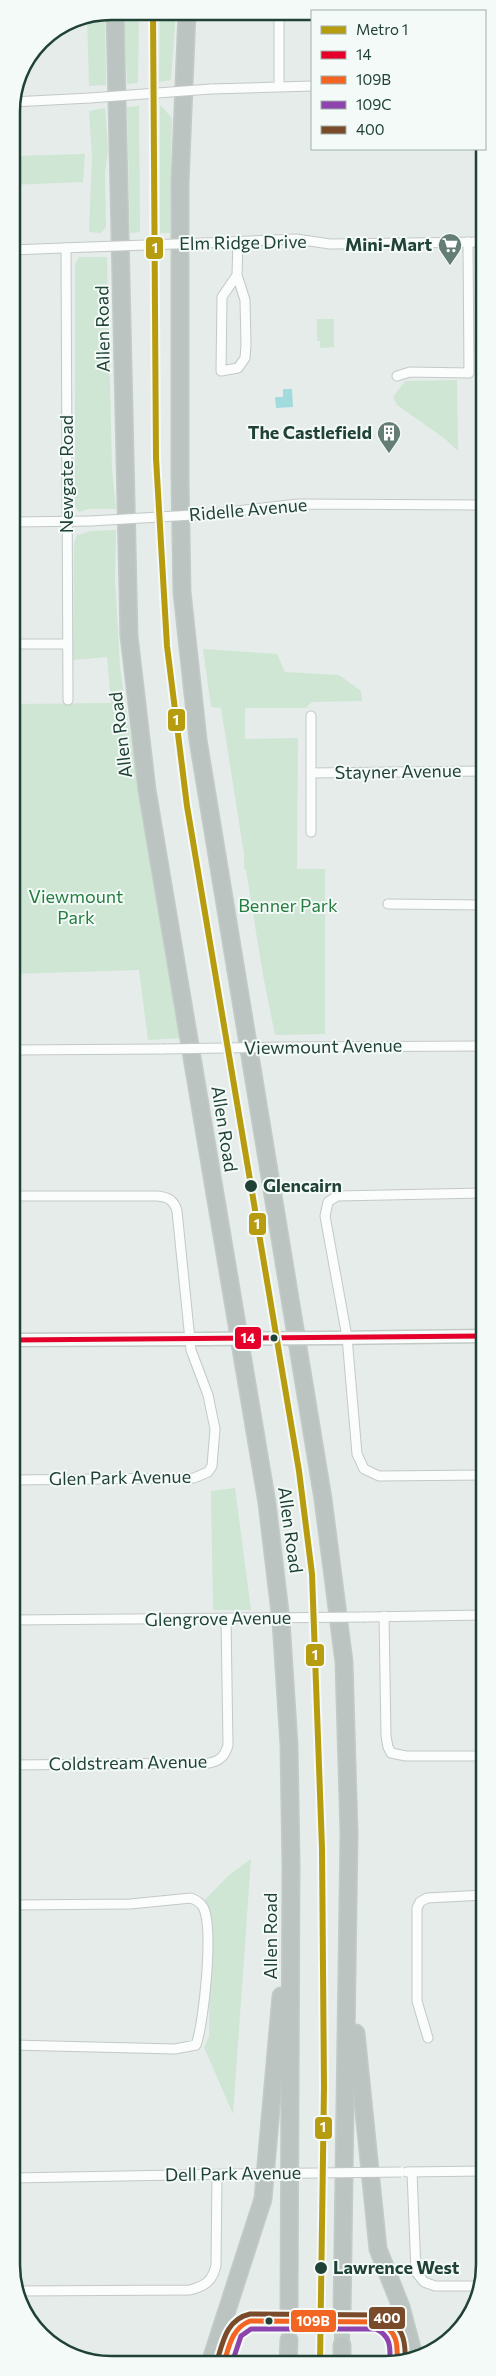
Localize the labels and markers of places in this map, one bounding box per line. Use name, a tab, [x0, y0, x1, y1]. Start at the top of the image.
supermarket icon: Mini-Mart	[437, 232, 463, 266]
place label: Mini-Mart	[345, 233, 432, 255]
building icon: The Castlefield	[376, 420, 402, 454]
place label: The Castlefield	[248, 421, 372, 443]
place label: Glencairn	[263, 1174, 342, 1196]
marker: Glencairn	[243, 1178, 259, 1194]
unlabelled marker	[269, 1333, 279, 1343]
place label: Lawrence West	[333, 2256, 460, 2278]
marker: Lawrence West	[313, 2260, 329, 2276]
unlabelled marker	[264, 2316, 274, 2326]

